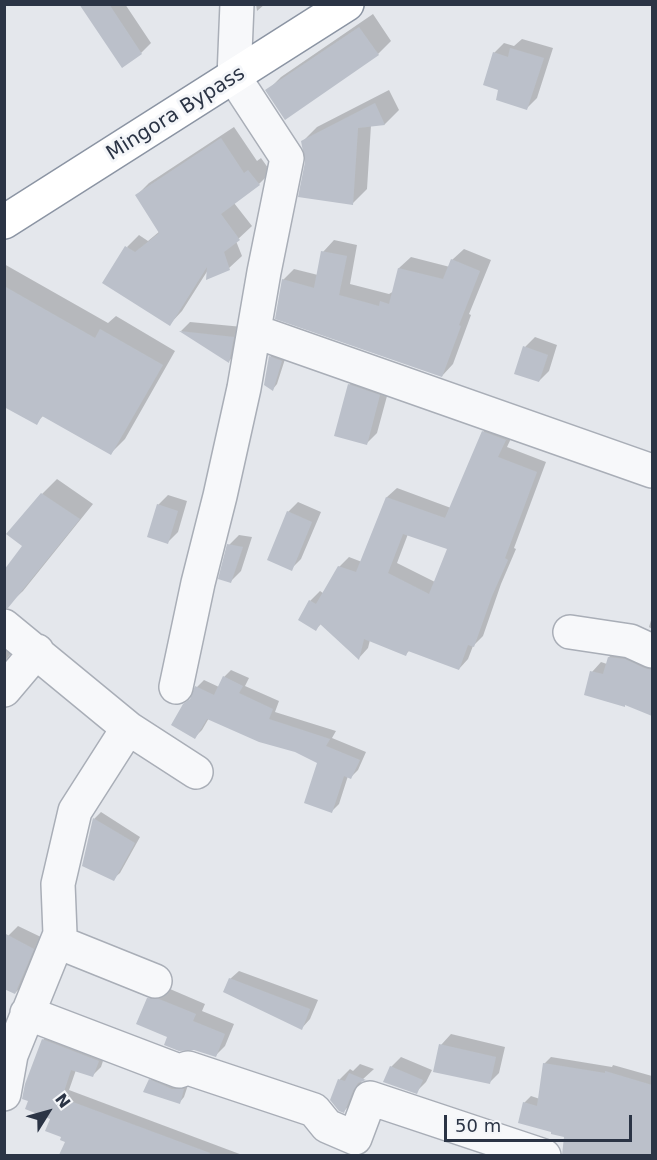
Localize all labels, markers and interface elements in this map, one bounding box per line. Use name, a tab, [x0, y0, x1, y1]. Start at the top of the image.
street label: Mingora Bypass	[102, 62, 250, 166]
north arrow	[18, 1082, 78, 1142]
text: N	[51, 1090, 74, 1112]
scale bar	[447, 1103, 634, 1141]
text: 50 m	[455, 1115, 501, 1136]

